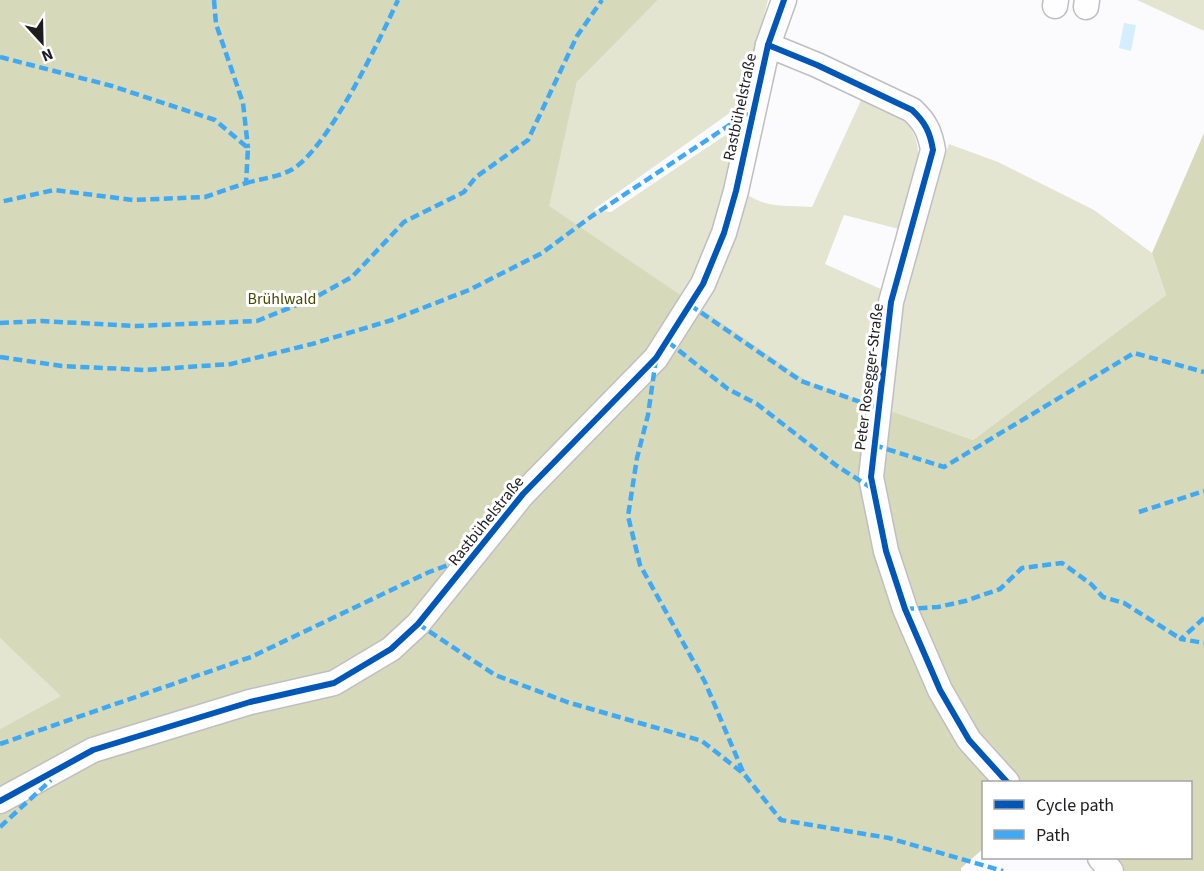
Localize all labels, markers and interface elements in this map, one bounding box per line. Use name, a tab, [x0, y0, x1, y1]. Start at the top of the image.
north arrow	[12, 12, 72, 72]
text: N	[38, 43, 56, 67]
street label: Rastbühelstraße	[718, 51, 762, 163]
park label: Brühlwald	[248, 288, 316, 310]
street label: Peter Rosegger-Straße	[849, 302, 889, 452]
street label: Rastbühelstraße	[443, 472, 529, 570]
legend	[982, 781, 1192, 859]
text: Cycle path	[1036, 793, 1114, 818]
text: Path	[1036, 823, 1070, 848]

